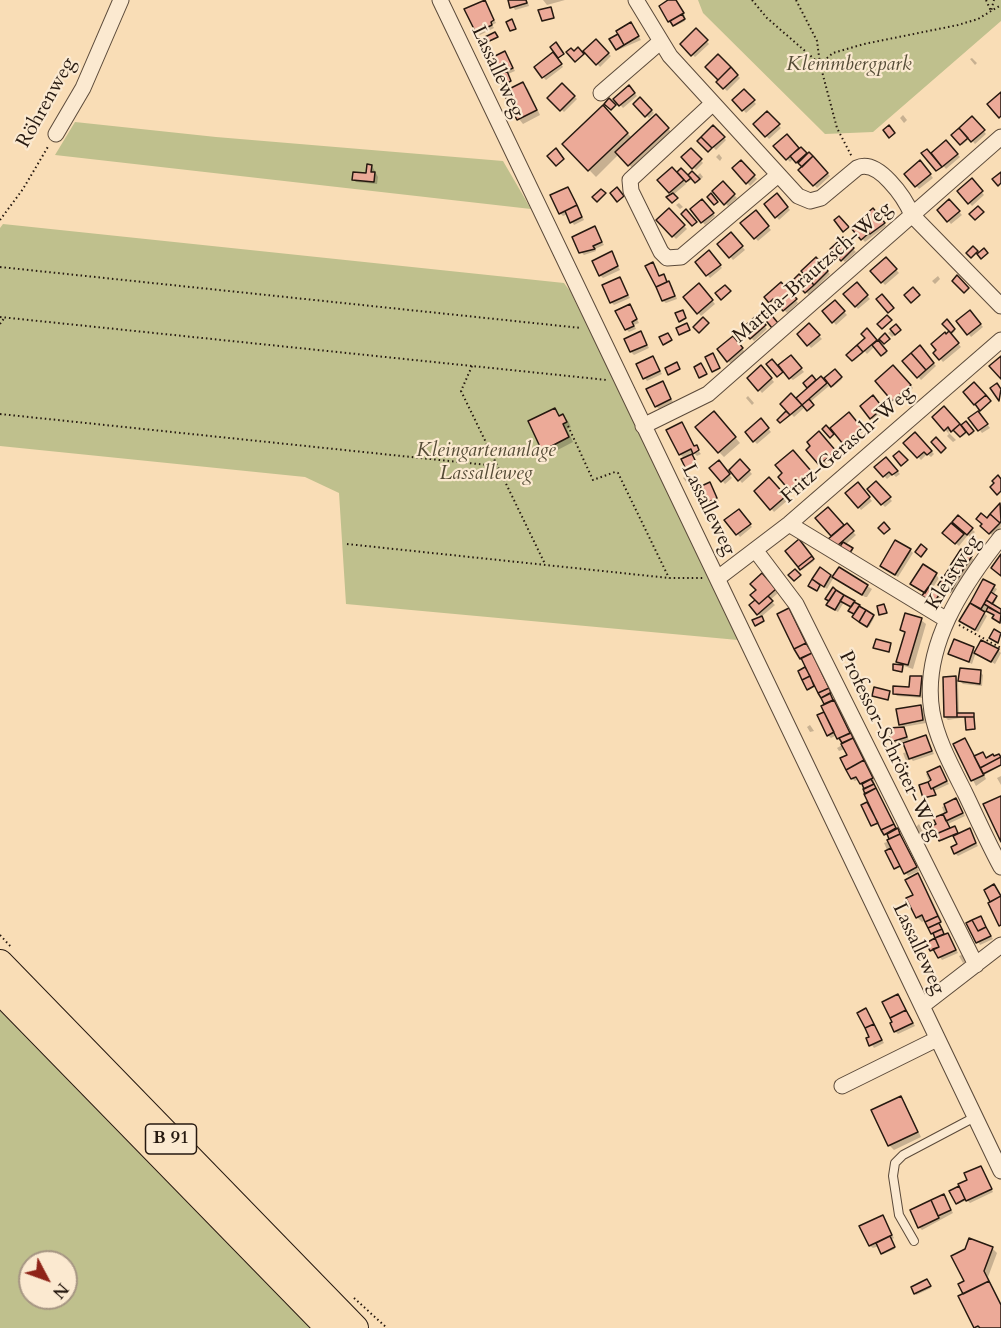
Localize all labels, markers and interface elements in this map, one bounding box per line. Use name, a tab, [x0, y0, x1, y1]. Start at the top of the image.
street label: Lassalleweg	[465, 22, 529, 122]
park label: Klemmbergpark	[786, 53, 912, 77]
street label: Röhrenweg	[12, 54, 82, 152]
street label: Martha-Brautzsch-Weg	[728, 197, 898, 349]
street label: Fritz-Gerasch-Weg	[777, 381, 919, 509]
park label: Kleingartenanlage Lassalleweg	[416, 439, 556, 486]
street label: Lassalleweg	[676, 461, 740, 559]
street label: Kleistweg	[922, 531, 986, 615]
street label: Professor-Schröter-Weg	[833, 647, 945, 845]
street label: Lassalleweg	[886, 899, 950, 999]
road number: B 91	[146, 1124, 196, 1154]
north arrow	[18, 1250, 78, 1310]
text: N	[47, 1278, 73, 1303]

